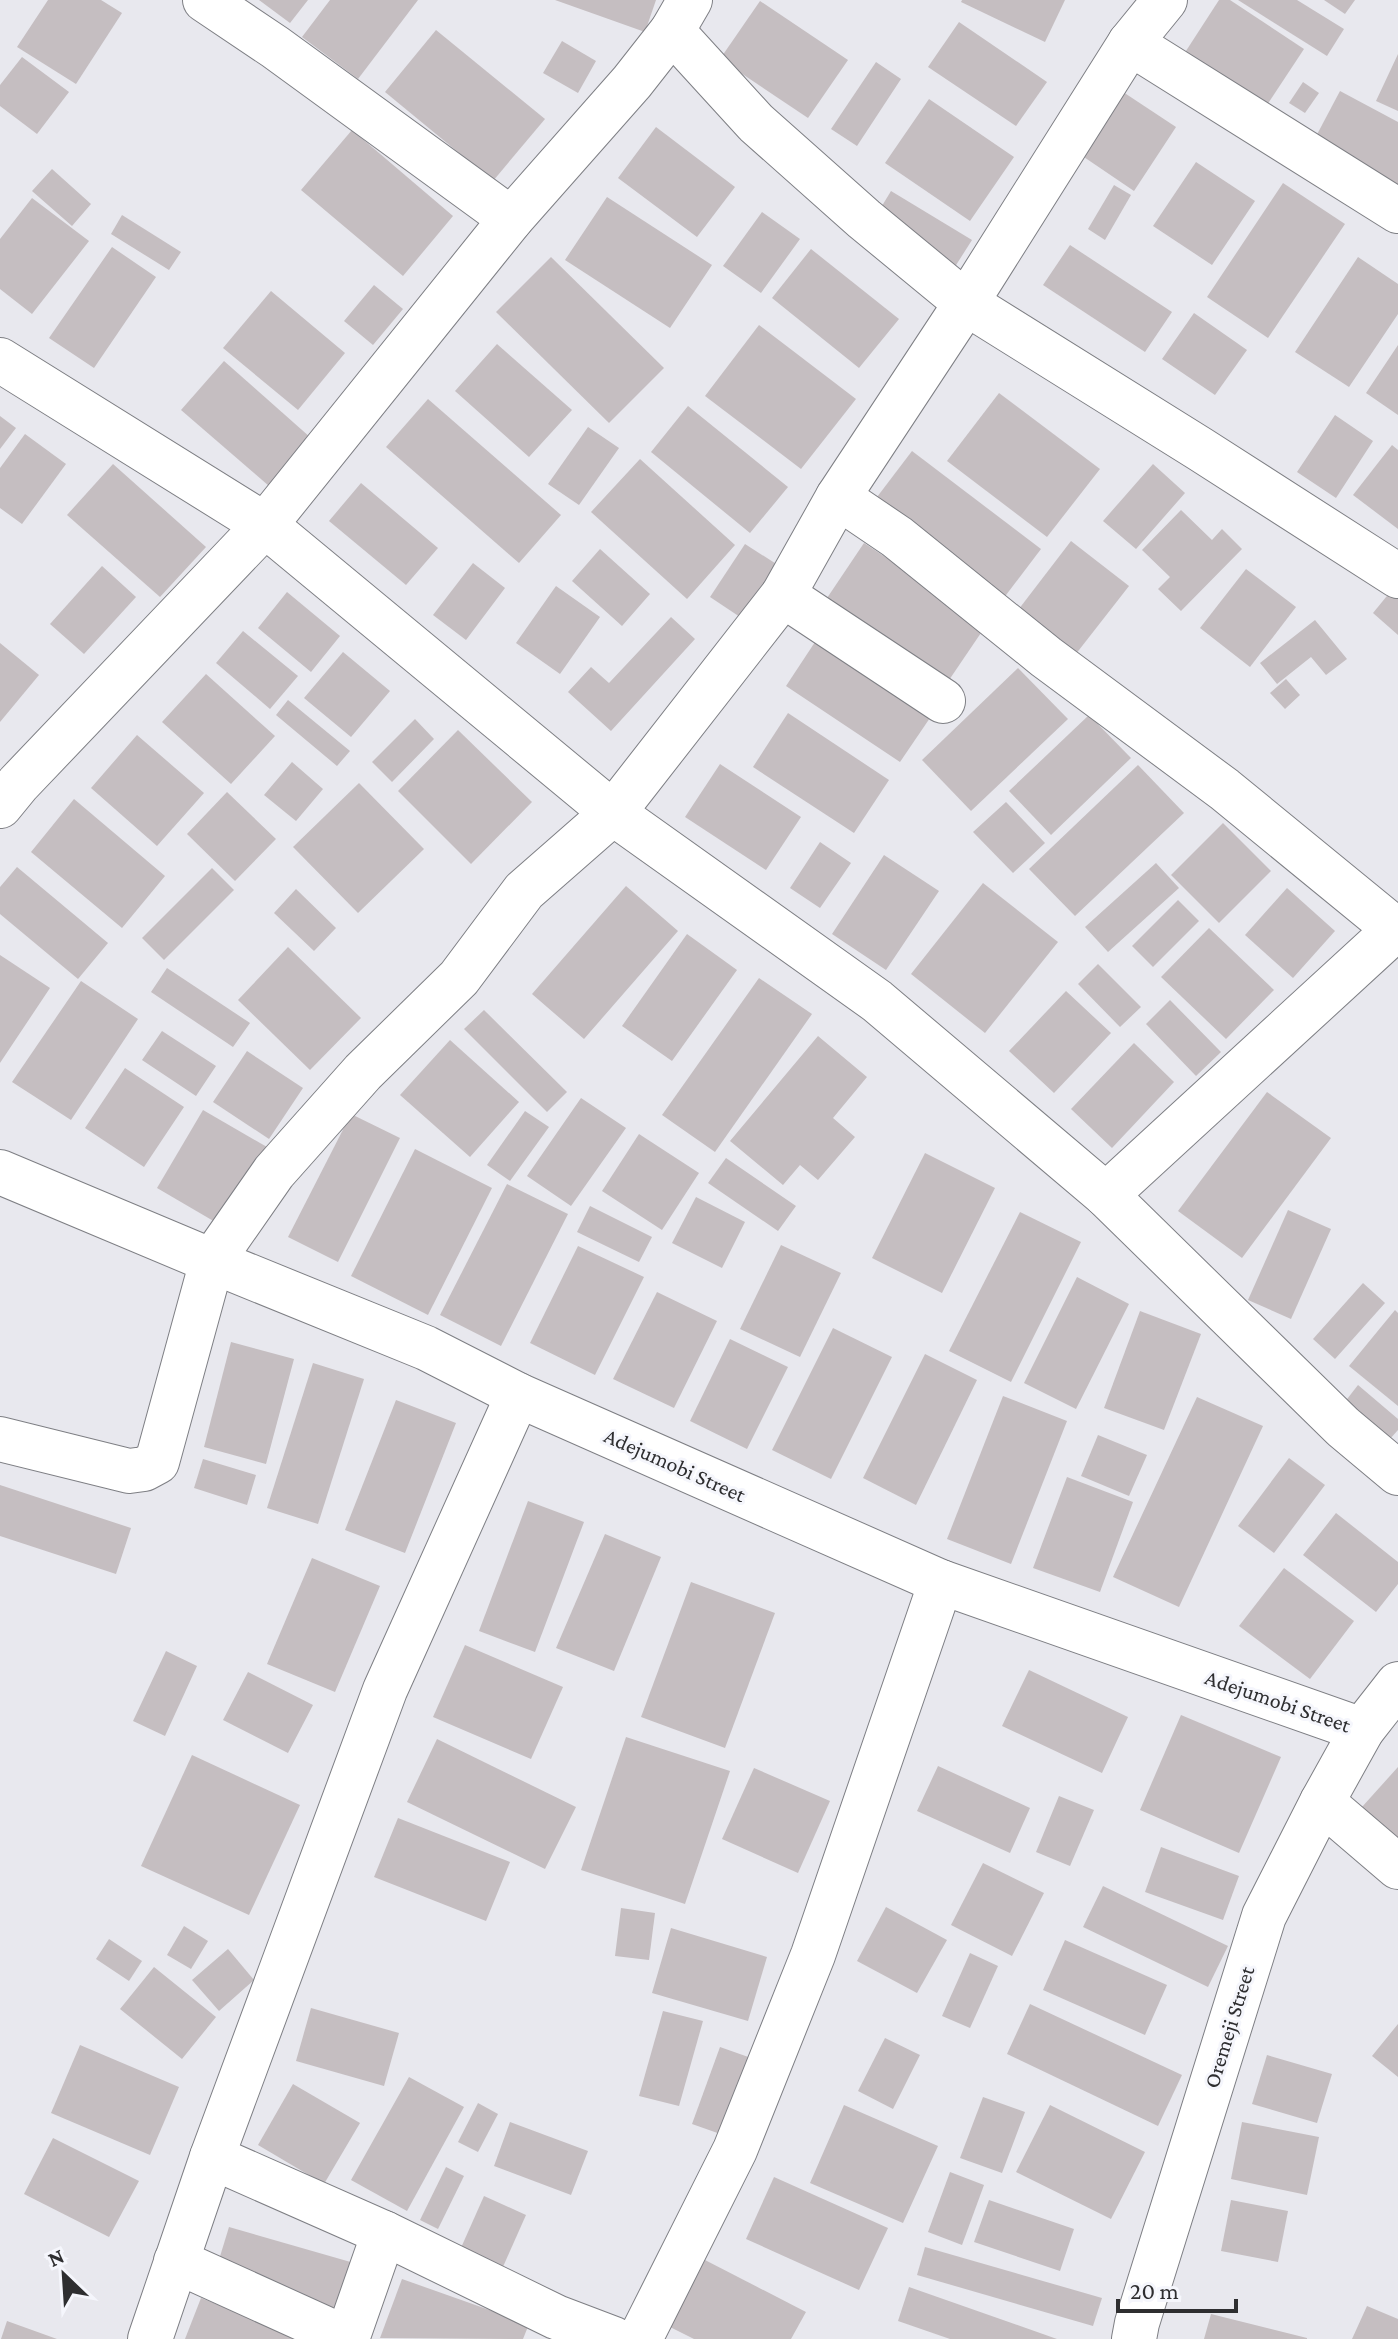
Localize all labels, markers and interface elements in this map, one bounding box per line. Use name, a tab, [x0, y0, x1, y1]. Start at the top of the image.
street label: Adejumobi Street	[600, 1423, 750, 1508]
street label: Adejumobi Street	[1202, 1664, 1355, 1738]
street label: Oremeji Street	[1199, 1962, 1260, 2091]
north arrow	[24, 2235, 104, 2315]
text: N	[44, 2243, 68, 2272]
scale bar	[1118, 2263, 1236, 2313]
text: 20 m	[1130, 2277, 1179, 2304]

